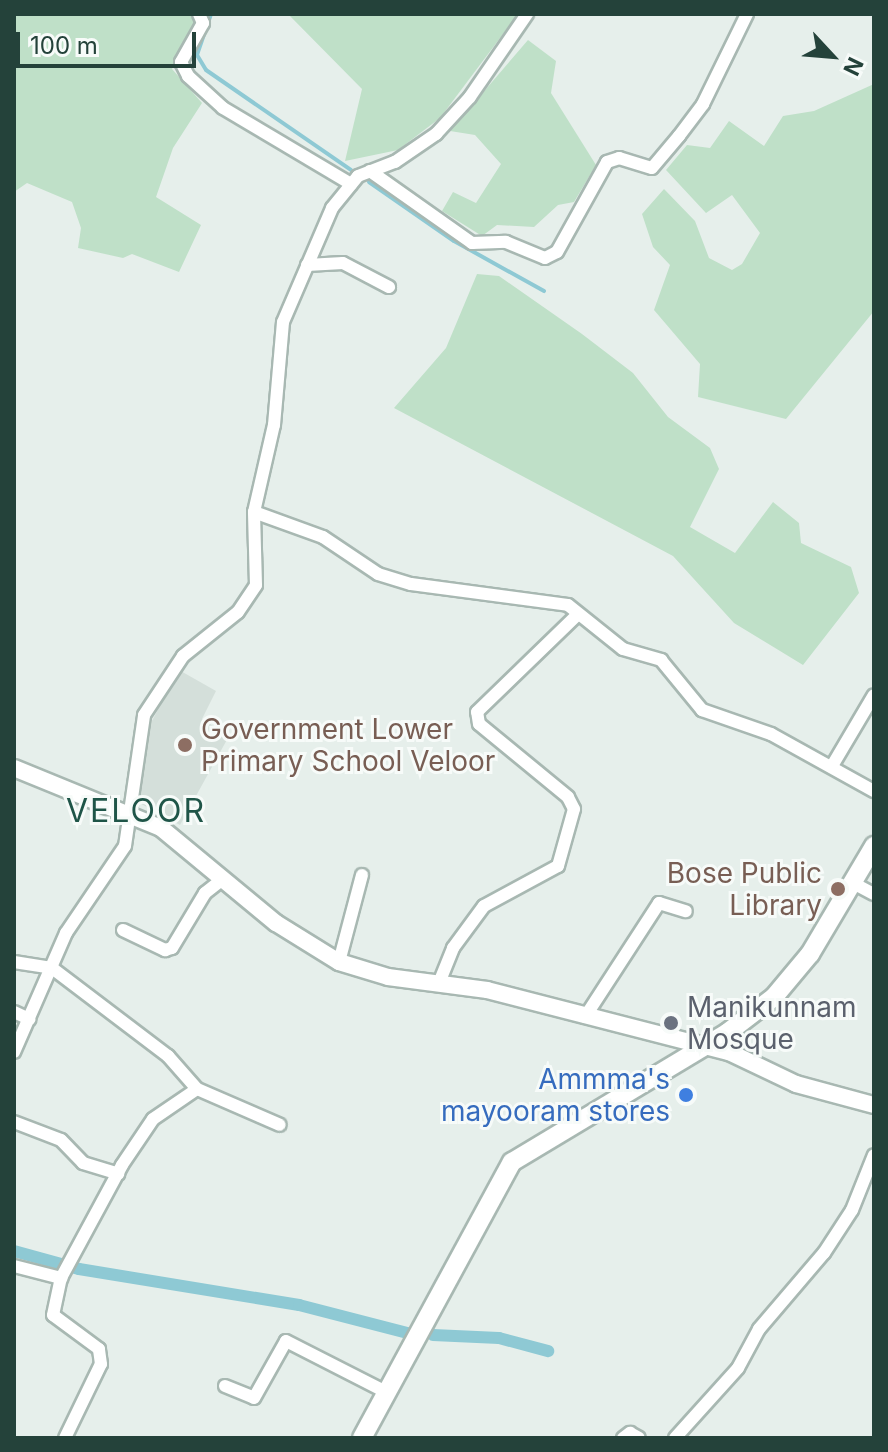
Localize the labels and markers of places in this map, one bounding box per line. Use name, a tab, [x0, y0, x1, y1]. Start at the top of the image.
place label: Government Lower Primary School Veloor	[201, 712, 495, 778]
marker: Government Lower Primary School Veloor	[176, 736, 194, 754]
place label: Bose Public Library	[667, 856, 822, 922]
marker: Bose Public Library	[829, 880, 847, 898]
place label: Manikunnam Mosque	[687, 990, 857, 1056]
marker: Manikunnam Mosque	[662, 1014, 680, 1032]
place label: Ammma's mayooram stores	[441, 1062, 670, 1128]
marker: Ammma's mayooram stores	[677, 1086, 695, 1104]

